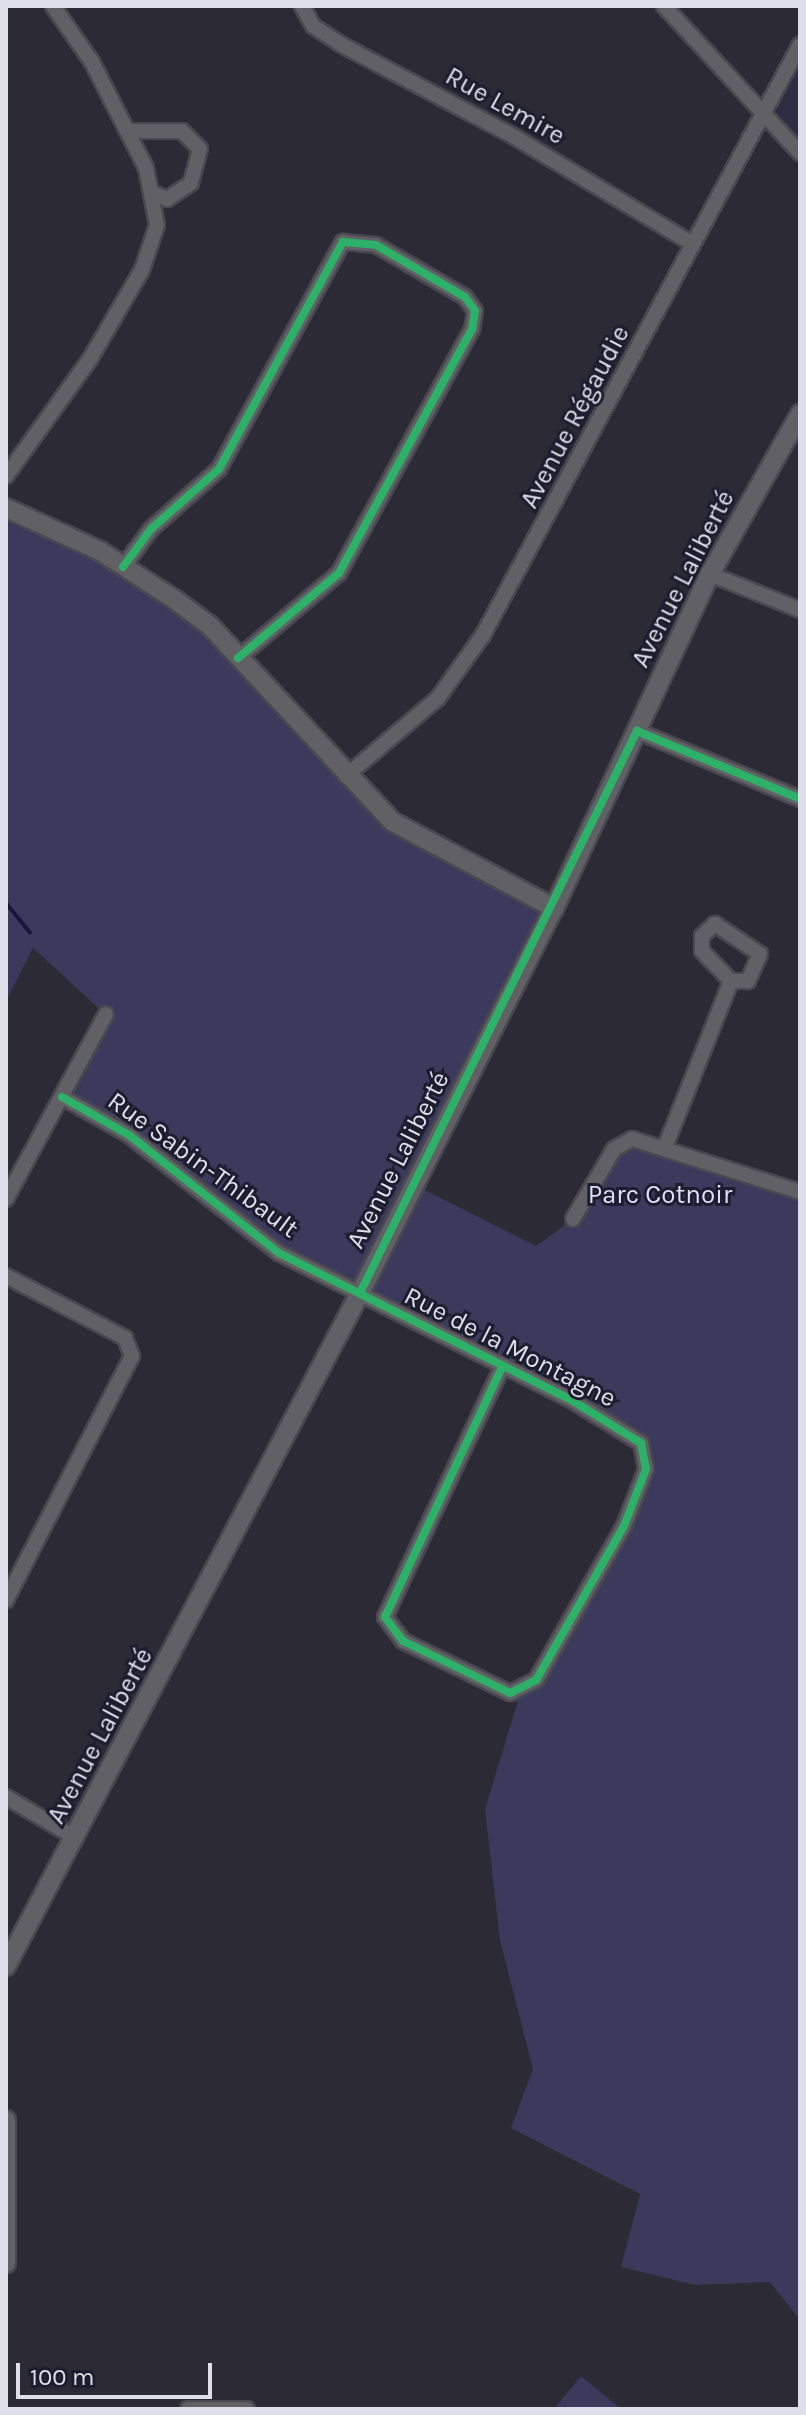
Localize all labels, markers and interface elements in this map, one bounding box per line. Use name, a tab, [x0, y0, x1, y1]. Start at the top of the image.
street label: Rue Lemire	[440, 60, 570, 152]
street label: Avenue Régaudie	[514, 320, 636, 514]
street label: Avenue Laliberté	[625, 485, 741, 673]
street label: Avenue Laliberté	[340, 1066, 456, 1254]
street label: Rue Sabin-Thibault	[102, 1085, 304, 1245]
park label: Parc Cotnoir	[588, 1179, 732, 1211]
street label: Rue de la Montagne	[399, 1280, 621, 1414]
street label: Avenue Laliberté	[41, 1643, 159, 1829]
scale bar	[20, 2347, 216, 2397]
text: 100 m	[30, 2363, 95, 2391]

